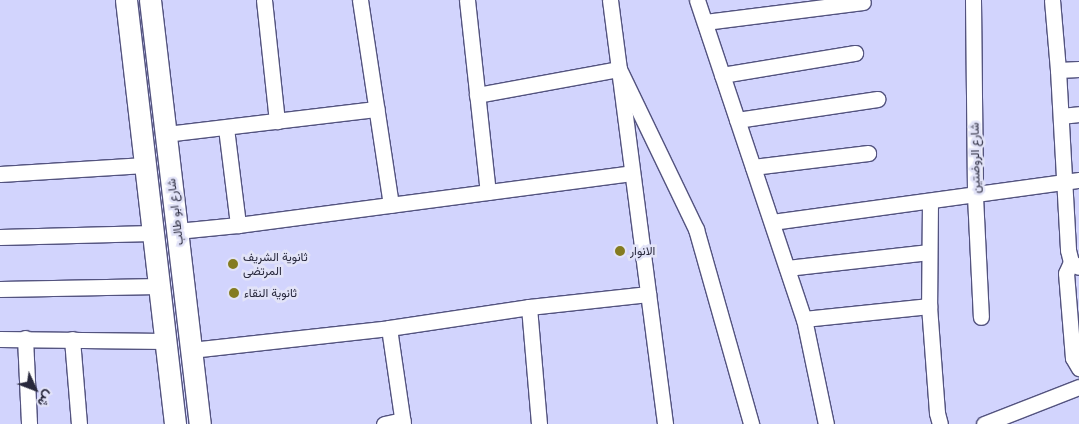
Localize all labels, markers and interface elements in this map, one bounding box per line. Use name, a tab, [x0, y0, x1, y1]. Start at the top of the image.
street label: شارع الروضتين	[967, 122, 983, 194]
street label: شارع ابو طالب	[164, 178, 186, 246]
place label: الانوار	[630, 244, 655, 258]
marker: الانوار	[614, 245, 626, 257]
place label: ثانوية الشريف المرتضى	[243, 250, 308, 278]
marker: ثانوية الشريف المرتضى	[227, 258, 239, 270]
place label: ثانوية النقاء	[244, 286, 297, 300]
marker: ثانوية النقاء	[228, 287, 240, 299]
north arrow	[10, 364, 60, 414]
text: ش	[34, 387, 59, 412]

